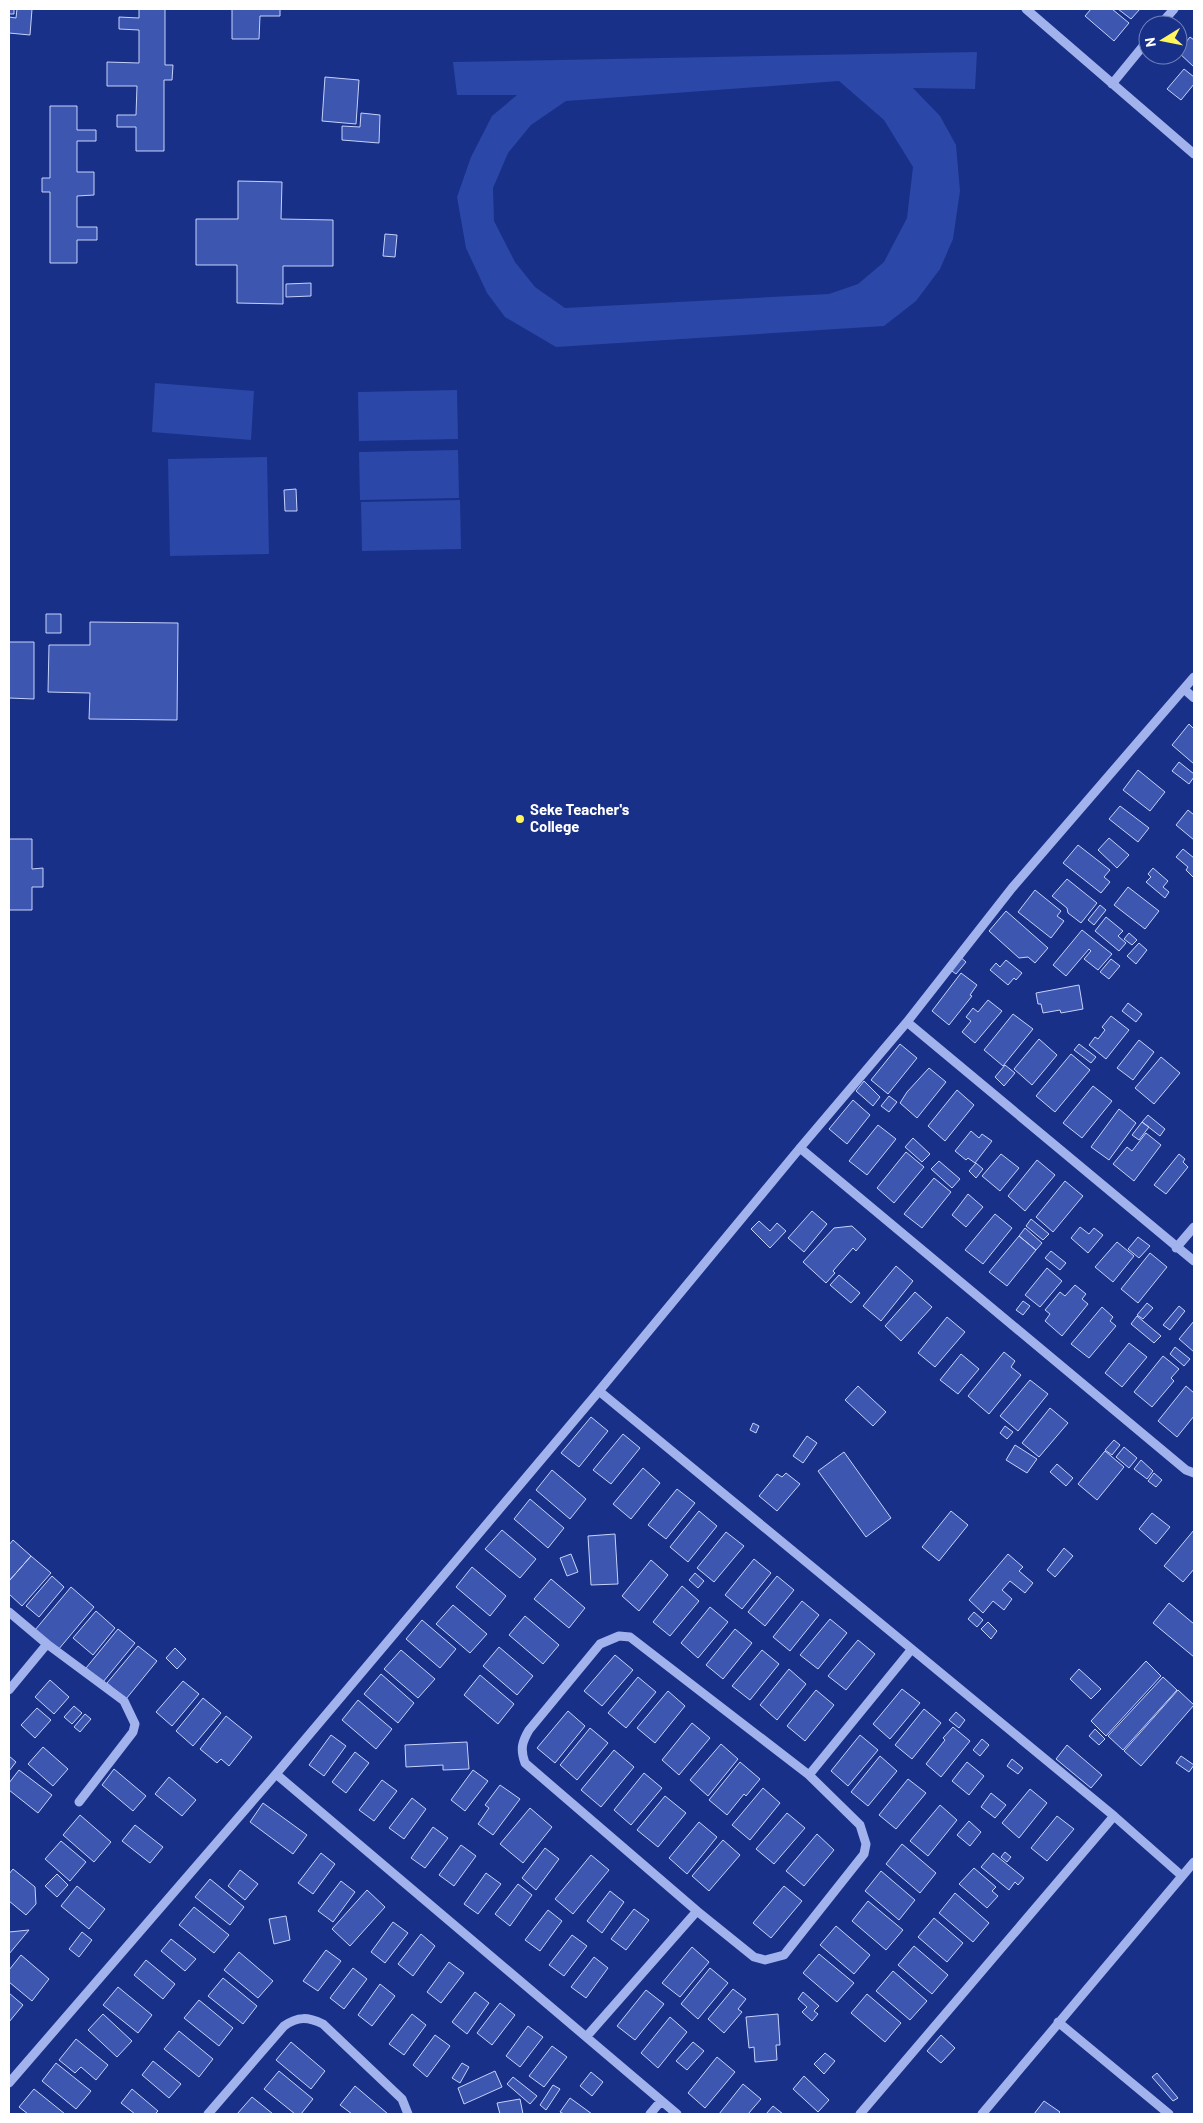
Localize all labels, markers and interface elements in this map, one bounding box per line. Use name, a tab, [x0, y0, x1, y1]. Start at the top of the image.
north arrow	[1138, 15, 1188, 65]
text: N	[1141, 36, 1159, 48]
place label: Seke Teacher's College	[530, 800, 630, 835]
marker: Seke Teacher's College	[514, 813, 526, 825]

